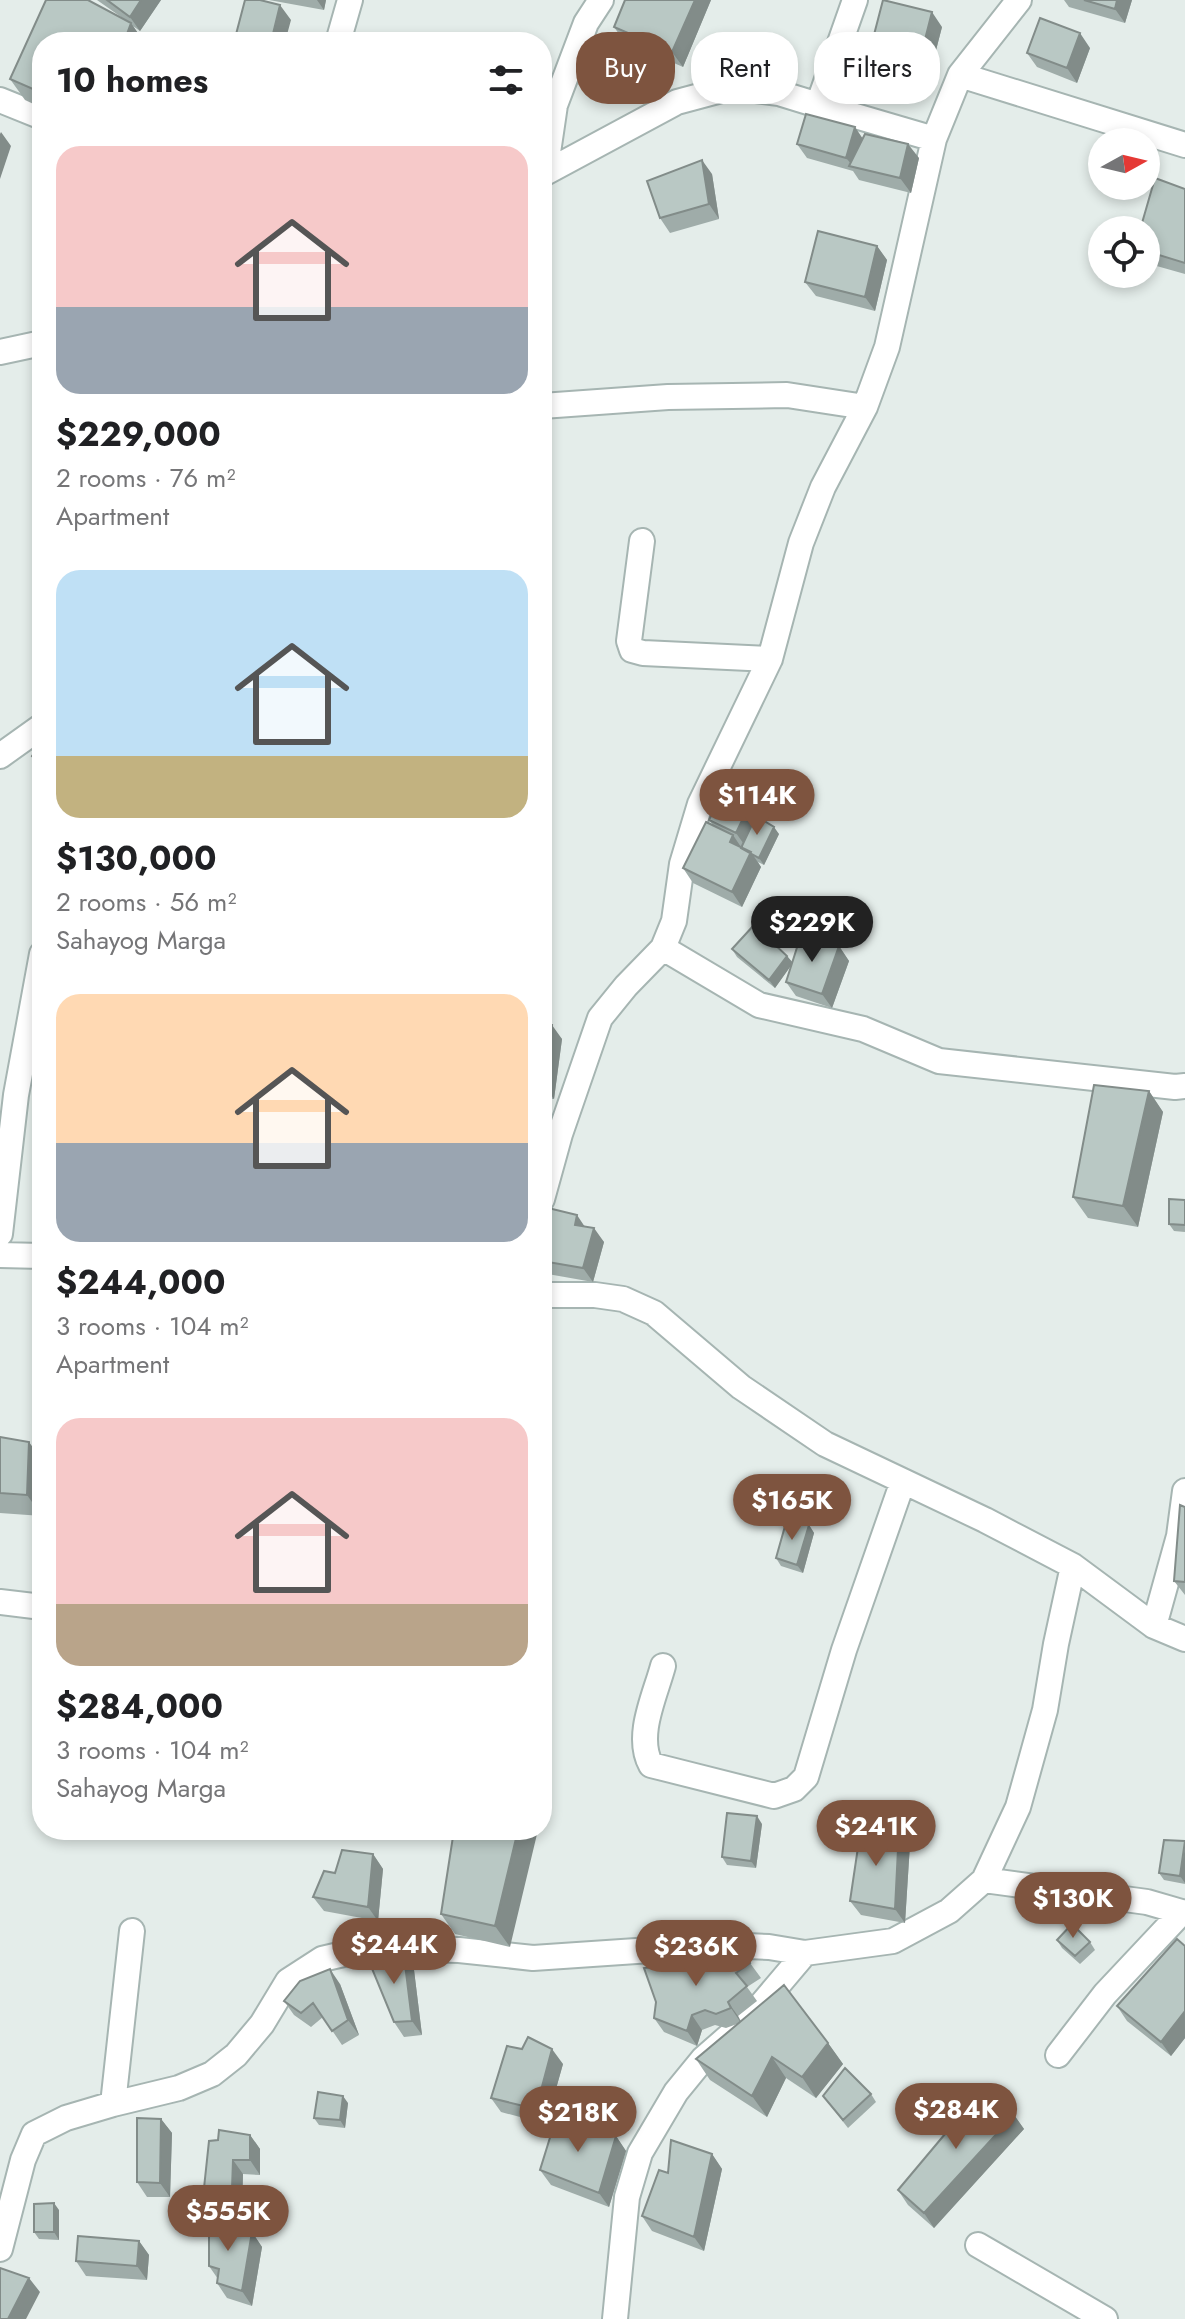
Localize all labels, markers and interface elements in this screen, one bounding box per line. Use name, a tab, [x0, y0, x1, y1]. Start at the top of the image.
chip: Buy	[576, 32, 675, 104]
chip: Rent	[691, 32, 798, 104]
chip: Filters	[814, 32, 940, 104]
text: 10 homes	[56, 56, 208, 105]
icon: filters	[484, 58, 528, 102]
north arrow	[1088, 128, 1160, 200]
map controls	[1088, 128, 1160, 288]
icon: home	[220, 198, 364, 342]
button: locate	[1088, 216, 1160, 288]
text: $229,000	[56, 410, 221, 459]
text: 2 rooms · 76 m²	[56, 459, 235, 497]
text: Apartment	[56, 497, 169, 535]
icon: home	[220, 622, 364, 766]
pin: $114K	[701, 769, 813, 837]
text: $114K	[718, 776, 796, 814]
text: $130,000	[56, 834, 217, 883]
text: 2 rooms · 56 m²	[56, 883, 236, 921]
pin: $229K	[756, 896, 868, 964]
text: $229K	[769, 903, 855, 941]
text: Sahayog Marga	[56, 921, 226, 959]
icon: home	[220, 1046, 364, 1190]
text: $244,000	[56, 1258, 225, 1307]
text: 3 rooms · 104 m²	[56, 1307, 249, 1345]
text: Apartment	[56, 1345, 169, 1383]
icon: home	[220, 1470, 364, 1614]
pin: $165K	[736, 1474, 848, 1542]
text: $165K	[751, 1481, 833, 1519]
text: $284,000	[56, 1682, 223, 1731]
text: 3 rooms · 104 m²	[56, 1731, 249, 1769]
text: Sahayog Marga	[56, 1769, 226, 1807]
pin: $241K	[820, 1800, 932, 1868]
text: $241K	[835, 1807, 917, 1845]
pin: $130K	[1017, 1872, 1129, 1940]
text: $130K	[1033, 1879, 1113, 1917]
pin: $244K	[338, 1918, 450, 1986]
pin: $236K	[640, 1920, 752, 1988]
text: $244K	[350, 1925, 438, 1963]
text: $236K	[654, 1927, 738, 1965]
pin: $284K	[900, 2083, 1012, 2151]
pin: $218K	[522, 2086, 634, 2154]
text: $284K	[913, 2090, 999, 2128]
text: $218K	[538, 2093, 618, 2131]
pin: $555K	[172, 2185, 284, 2253]
text: $555K	[186, 2192, 270, 2230]

